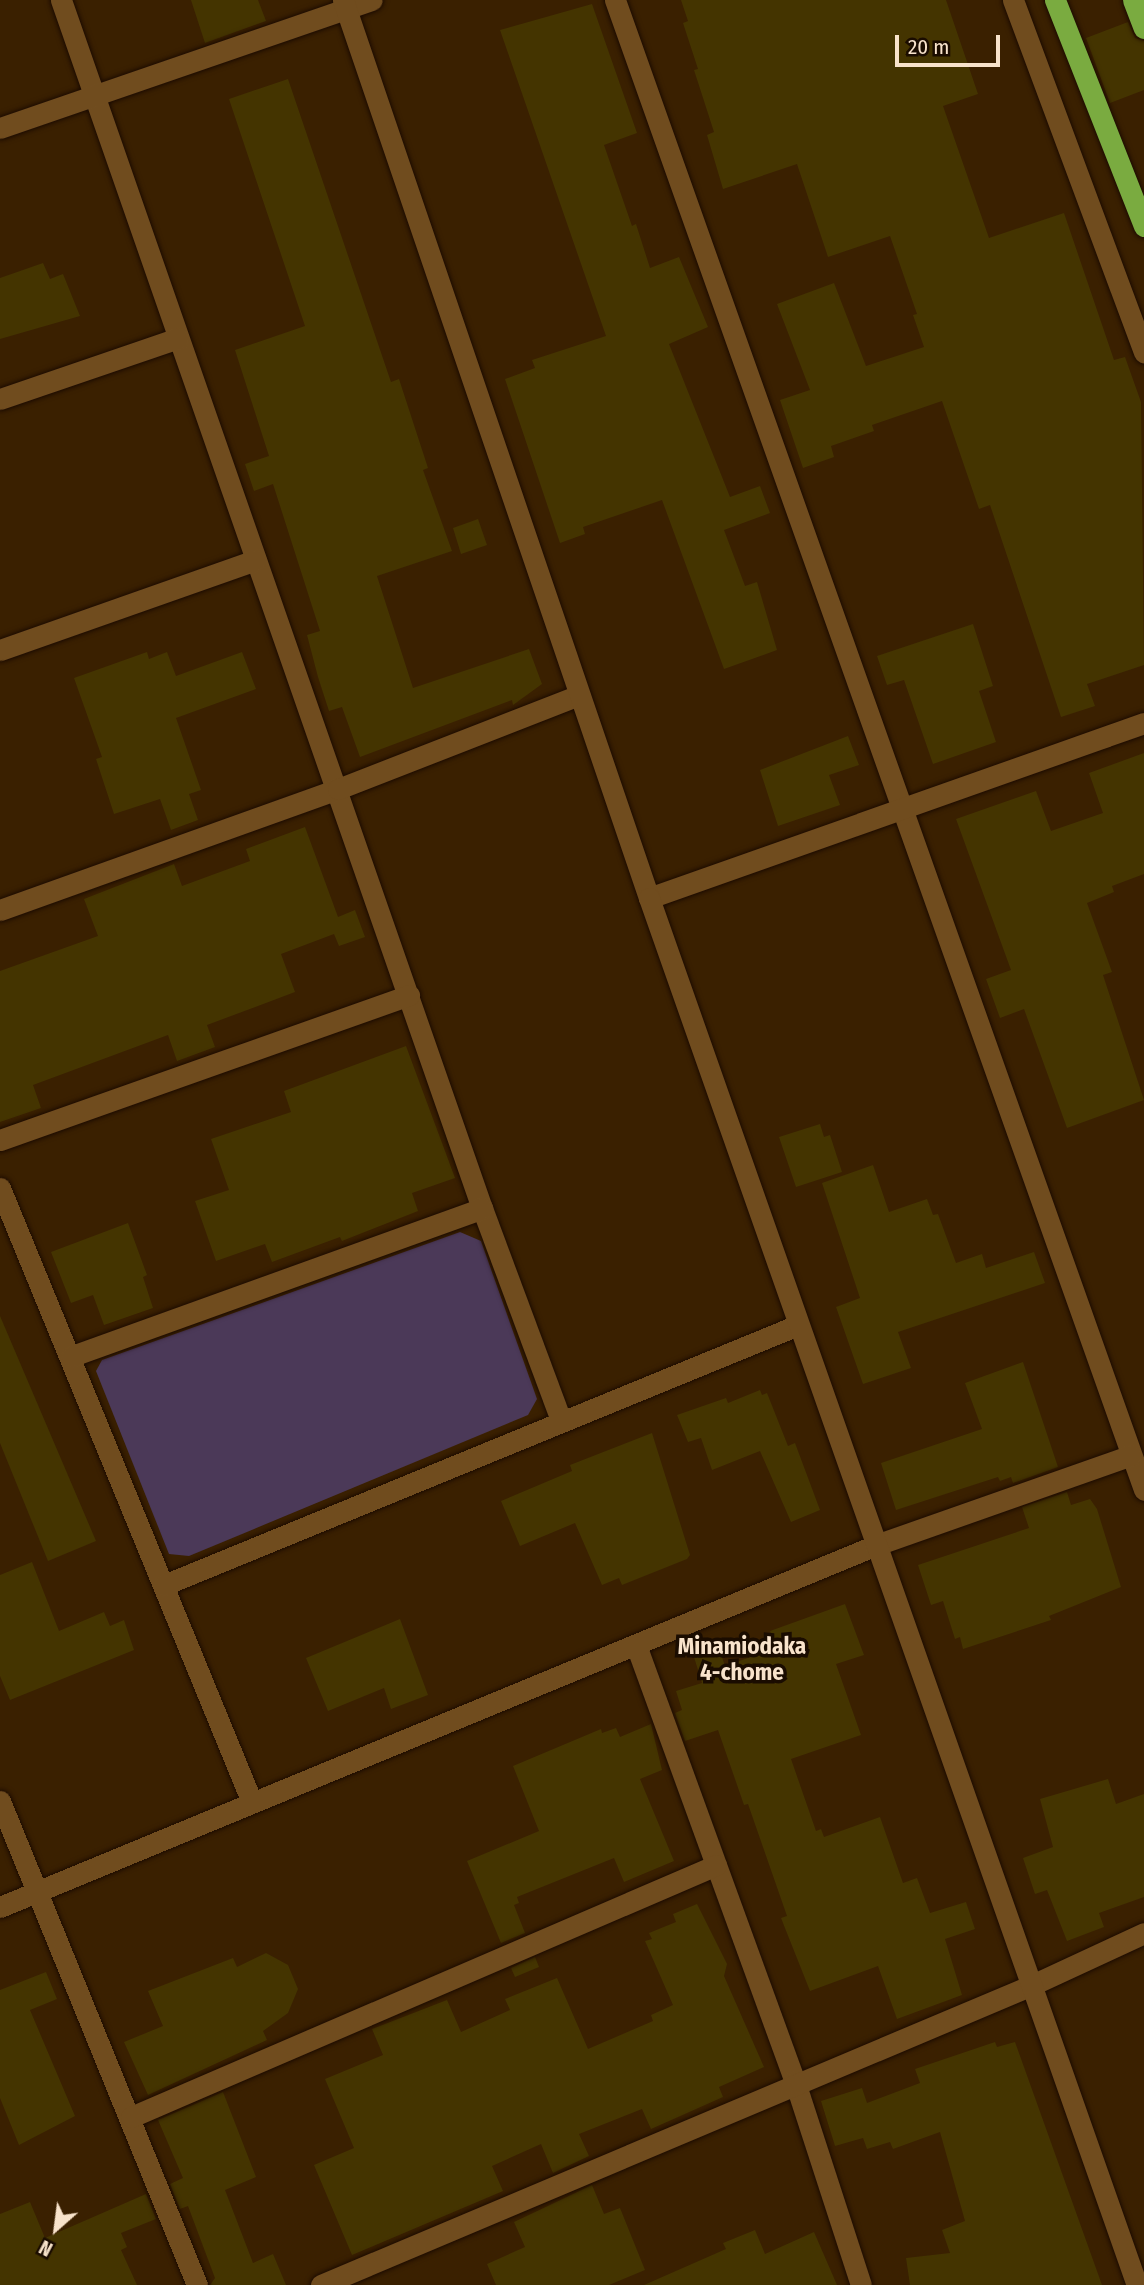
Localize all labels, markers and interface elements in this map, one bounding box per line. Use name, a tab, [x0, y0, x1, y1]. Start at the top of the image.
scale bar	[899, 21, 1004, 65]
text: 20 m	[908, 34, 949, 60]
district label: Minamiodaka 4-chome	[678, 1632, 806, 1686]
north arrow	[21, 2194, 91, 2264]
text: N	[35, 2235, 56, 2261]

